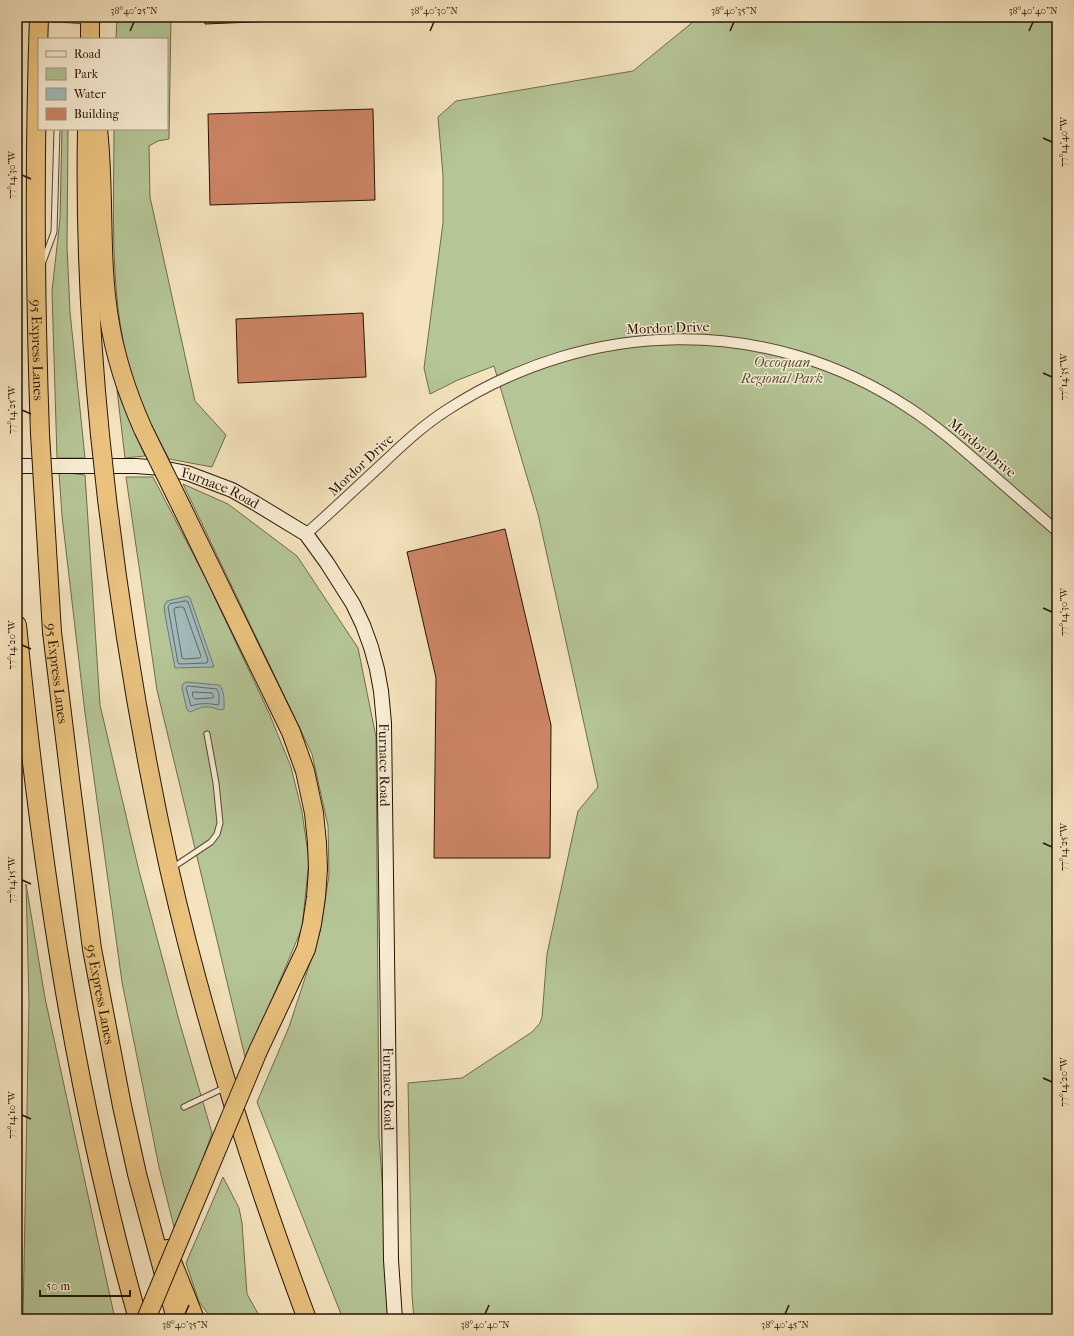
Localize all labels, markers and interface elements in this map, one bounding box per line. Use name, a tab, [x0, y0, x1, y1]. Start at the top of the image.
text: 38°40'25"N	[110, 5, 158, 17]
text: 38°40'30"N	[410, 5, 458, 17]
text: 38°40'35"N	[711, 5, 758, 17]
text: 38°40'40"N	[1008, 5, 1058, 17]
legend	[38, 38, 168, 130]
text: Road	[74, 47, 101, 61]
text: Park	[74, 67, 99, 81]
text: Water	[73, 87, 107, 101]
text: Building	[74, 107, 119, 121]
text: 77°14'40"W	[1058, 116, 1070, 167]
text: 77°14'30"W	[6, 150, 18, 199]
street label: 95 Express Lanes	[28, 299, 47, 401]
street label: Mordor Drive	[626, 318, 710, 338]
text: 77°14'35"W	[1058, 352, 1070, 401]
park label: Occoquan Regional Park	[740, 354, 823, 387]
text: 77°14'25"W	[6, 385, 18, 434]
street label: Mordor Drive	[945, 415, 1019, 481]
street label: Mordor Drive	[325, 430, 397, 500]
street label: Furnace Road	[180, 464, 263, 512]
text: 77°14'30"W	[1058, 587, 1070, 636]
text: 77°14'20"W	[6, 619, 18, 670]
street label: 95 Express Lanes	[43, 623, 72, 725]
street label: Furnace Road	[376, 723, 394, 807]
text: 77°14'25"W	[1058, 822, 1070, 871]
text: 77°14'15"W	[6, 856, 18, 903]
street label: 95 Express Lanes	[83, 944, 119, 1046]
street label: Furnace Road	[380, 1047, 398, 1131]
text: 77°14'20"W	[1058, 1056, 1070, 1107]
text: 77°14'10"W	[6, 1090, 18, 1139]
scale bar	[40, 1272, 130, 1298]
text: 50 m	[46, 1279, 70, 1293]
text: 38°40'35"N	[162, 1319, 209, 1331]
text: 38°40'40"N	[460, 1319, 510, 1331]
text: 38°40'45"N	[761, 1319, 809, 1331]

